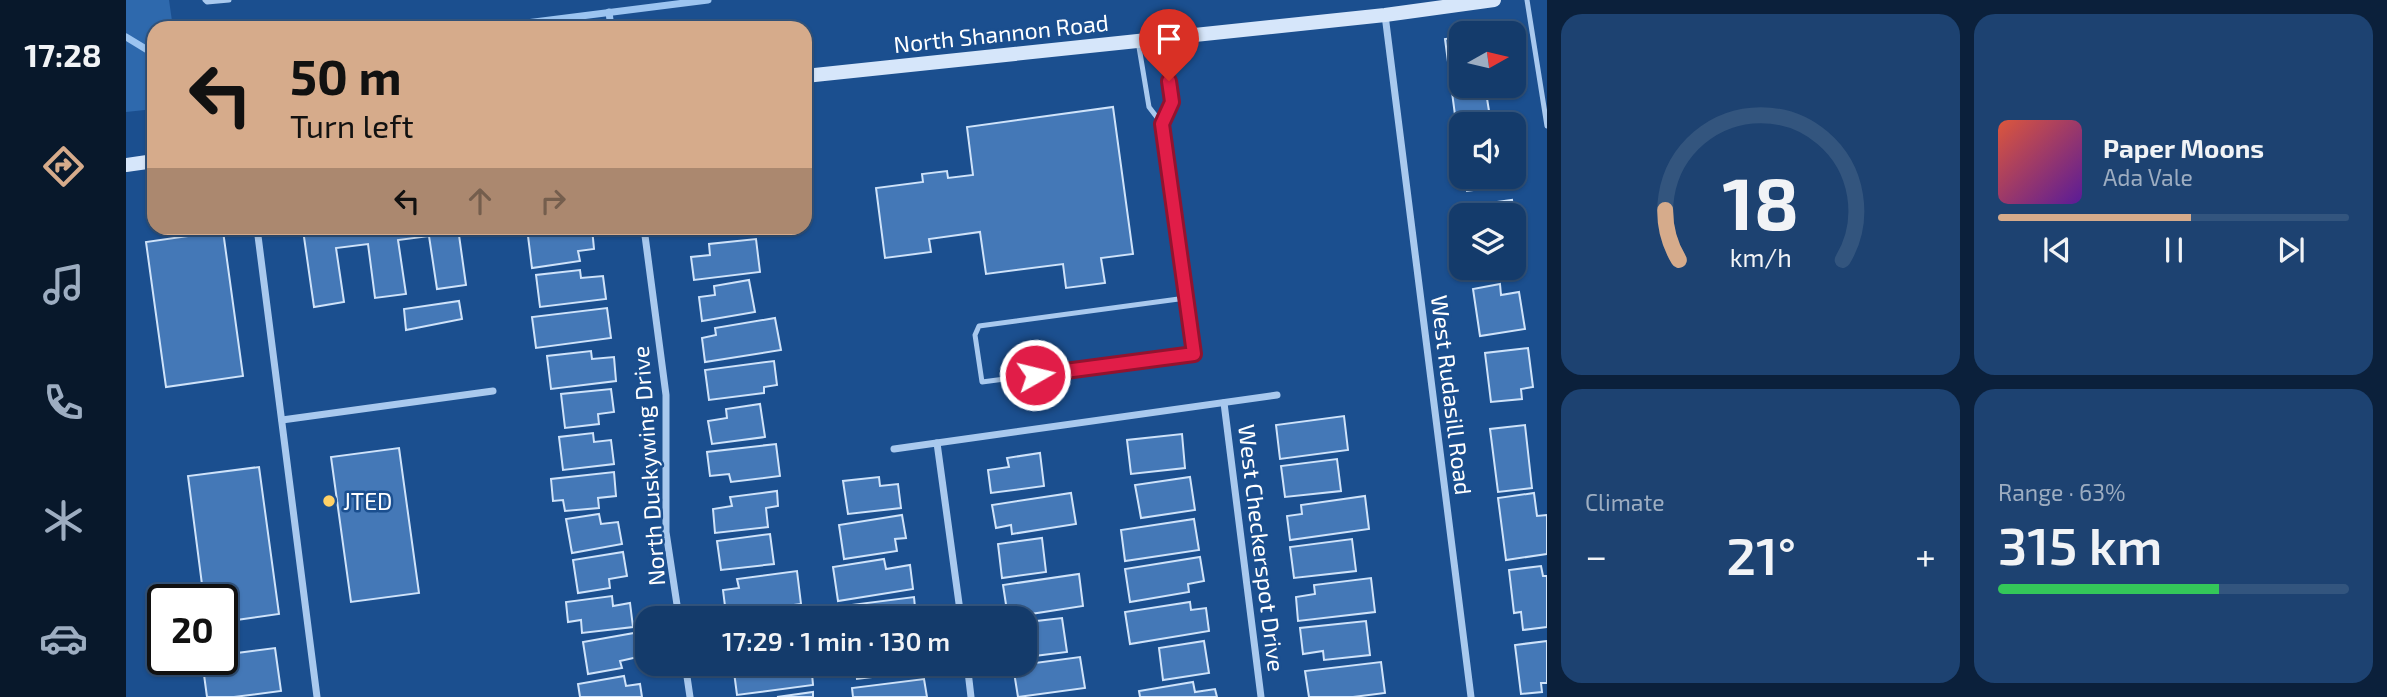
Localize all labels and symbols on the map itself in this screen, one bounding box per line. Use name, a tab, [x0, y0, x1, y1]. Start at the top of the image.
street label: North Shannon Road	[892, 8, 1110, 58]
pin	[1139, 9, 1199, 81]
north arrow	[1449, 21, 1526, 98]
street label: West Rudasill Road	[1426, 294, 1478, 496]
position arrow	[998, 338, 1072, 412]
street label: North Duskywing Drive	[626, 345, 670, 587]
street label: West Checkerspot Drive	[1233, 423, 1291, 673]
place label: JTED	[343, 487, 392, 515]
marker: JTED	[321, 493, 337, 509]
speed limit sign: 20	[147, 584, 238, 675]

